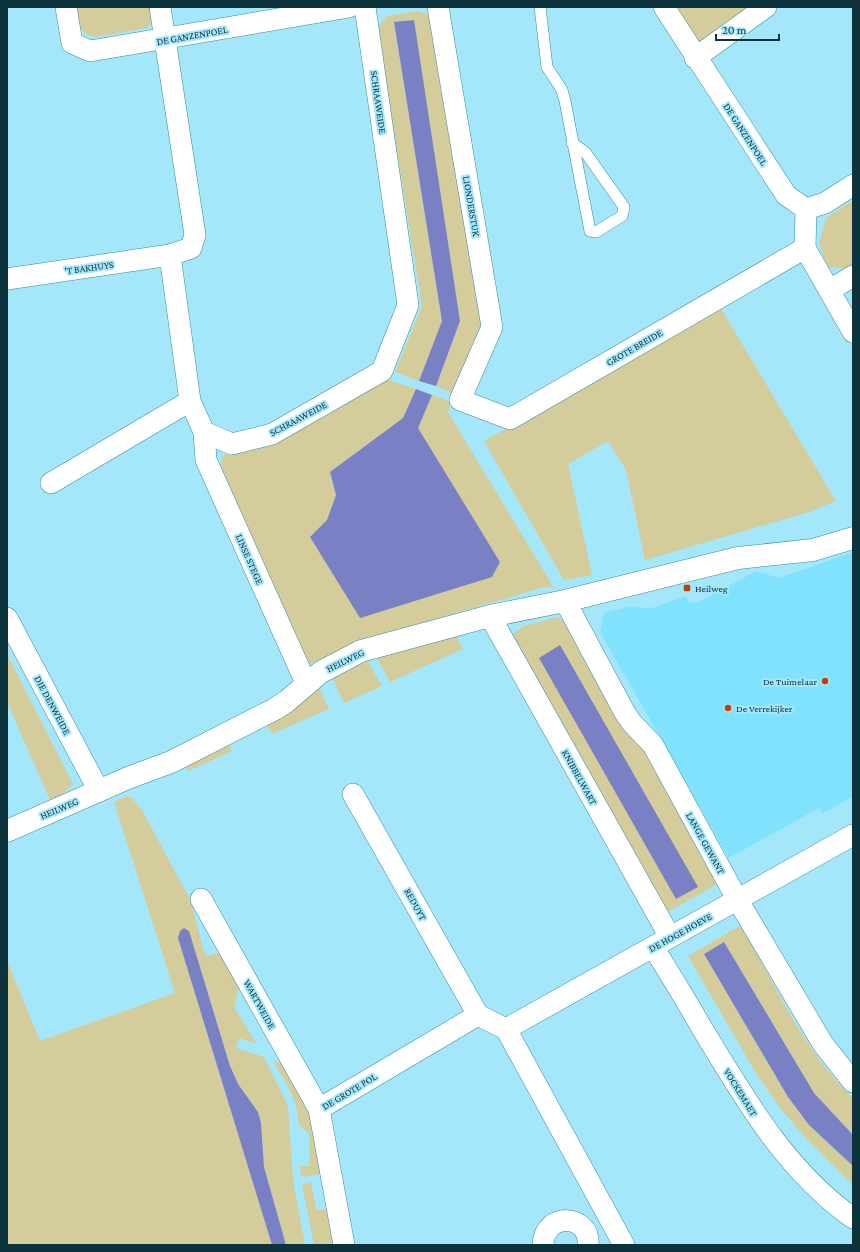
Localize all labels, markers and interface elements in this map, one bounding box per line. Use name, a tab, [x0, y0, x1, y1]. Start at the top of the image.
scale bar	[716, 16, 779, 42]
text: 20 m	[722, 23, 747, 37]
street label: DE GANZENPOEL	[156, 24, 228, 47]
street label: SCHRAAWEIDE	[369, 70, 388, 135]
street label: DE GANZENPOEL	[721, 101, 770, 167]
street label: LIONDERSTUK	[461, 175, 482, 237]
street label: 'T BAKHUYS	[64, 259, 114, 276]
street label: GROTE BREIDE	[604, 327, 665, 368]
street label: SCHRAAWEIDE	[268, 398, 329, 438]
street label: LINSE STEGE	[234, 532, 266, 587]
marker: Heilweg	[682, 583, 692, 593]
place label: Heilweg	[695, 583, 728, 594]
street label: HEILWEG	[325, 647, 366, 674]
street label: DIE DENWEIDE	[32, 674, 73, 737]
place label: De Tuimelaar	[763, 676, 817, 687]
marker: De Tuimelaar	[820, 676, 830, 686]
marker: De Verrekijker	[723, 703, 733, 713]
place label: De Verrekijker	[736, 703, 793, 715]
street label: KNIBBELWART	[560, 748, 600, 807]
street label: HEILWEG	[38, 795, 80, 821]
street label: LANGE GEWANT	[684, 810, 727, 877]
street label: REDUYT	[402, 886, 429, 923]
street label: DE HOGE HOEVE	[647, 910, 714, 954]
street label: WARTWEIDE	[241, 978, 278, 1031]
street label: VOCKEMAET	[722, 1066, 760, 1119]
street label: DE GROTE POL	[320, 1071, 379, 1112]

